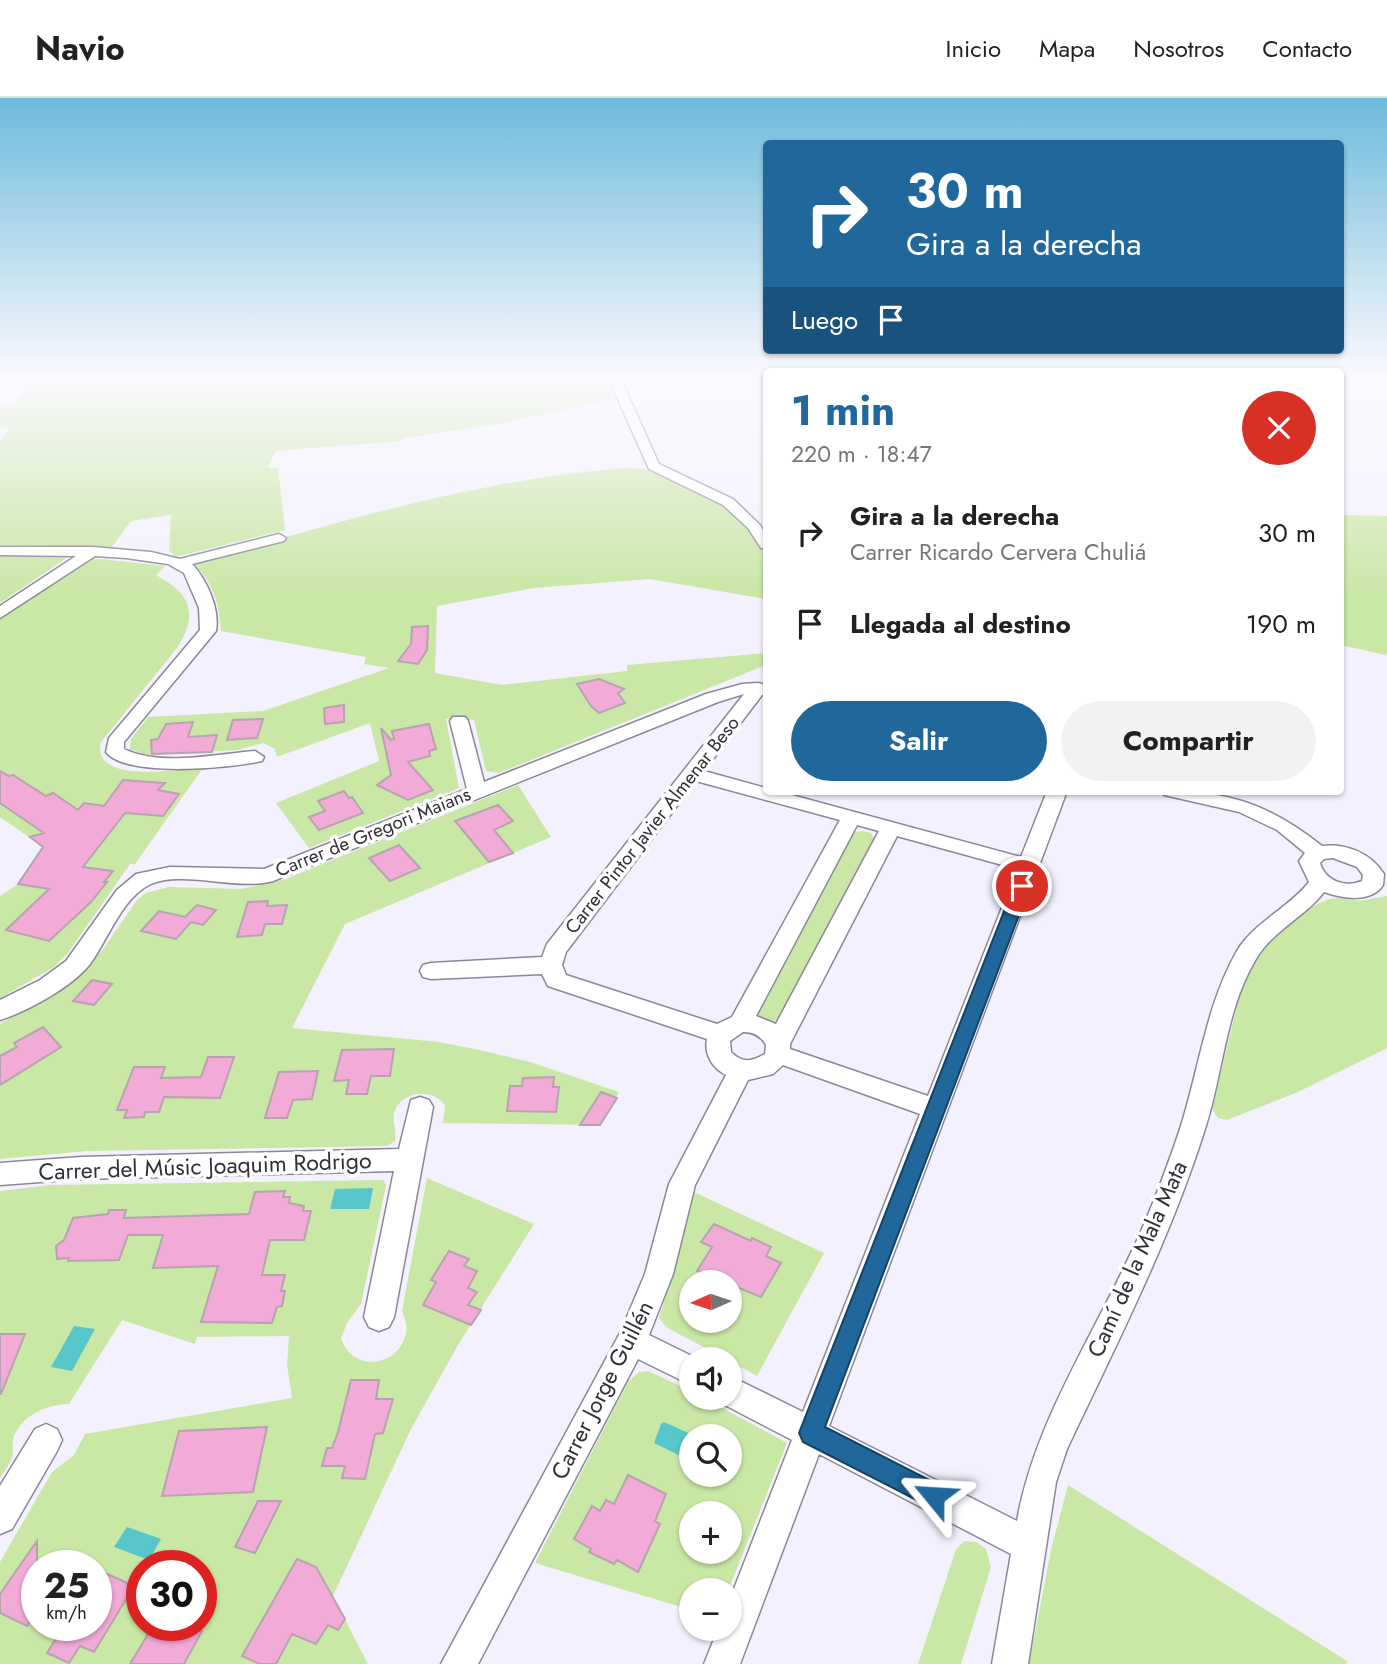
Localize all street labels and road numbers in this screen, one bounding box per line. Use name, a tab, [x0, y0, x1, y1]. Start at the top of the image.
street label: Carrer Pintor Javier Almenar Beso	[558, 710, 746, 940]
street label: Carrer de Gregori Maians	[271, 780, 475, 884]
street label: Carrer del Músic Joaquim Rodrigo	[38, 1143, 372, 1189]
street label: Camí de la Mala Mata	[1078, 1155, 1196, 1363]
street label: Carrer Jorge Guillén	[542, 1295, 662, 1485]

